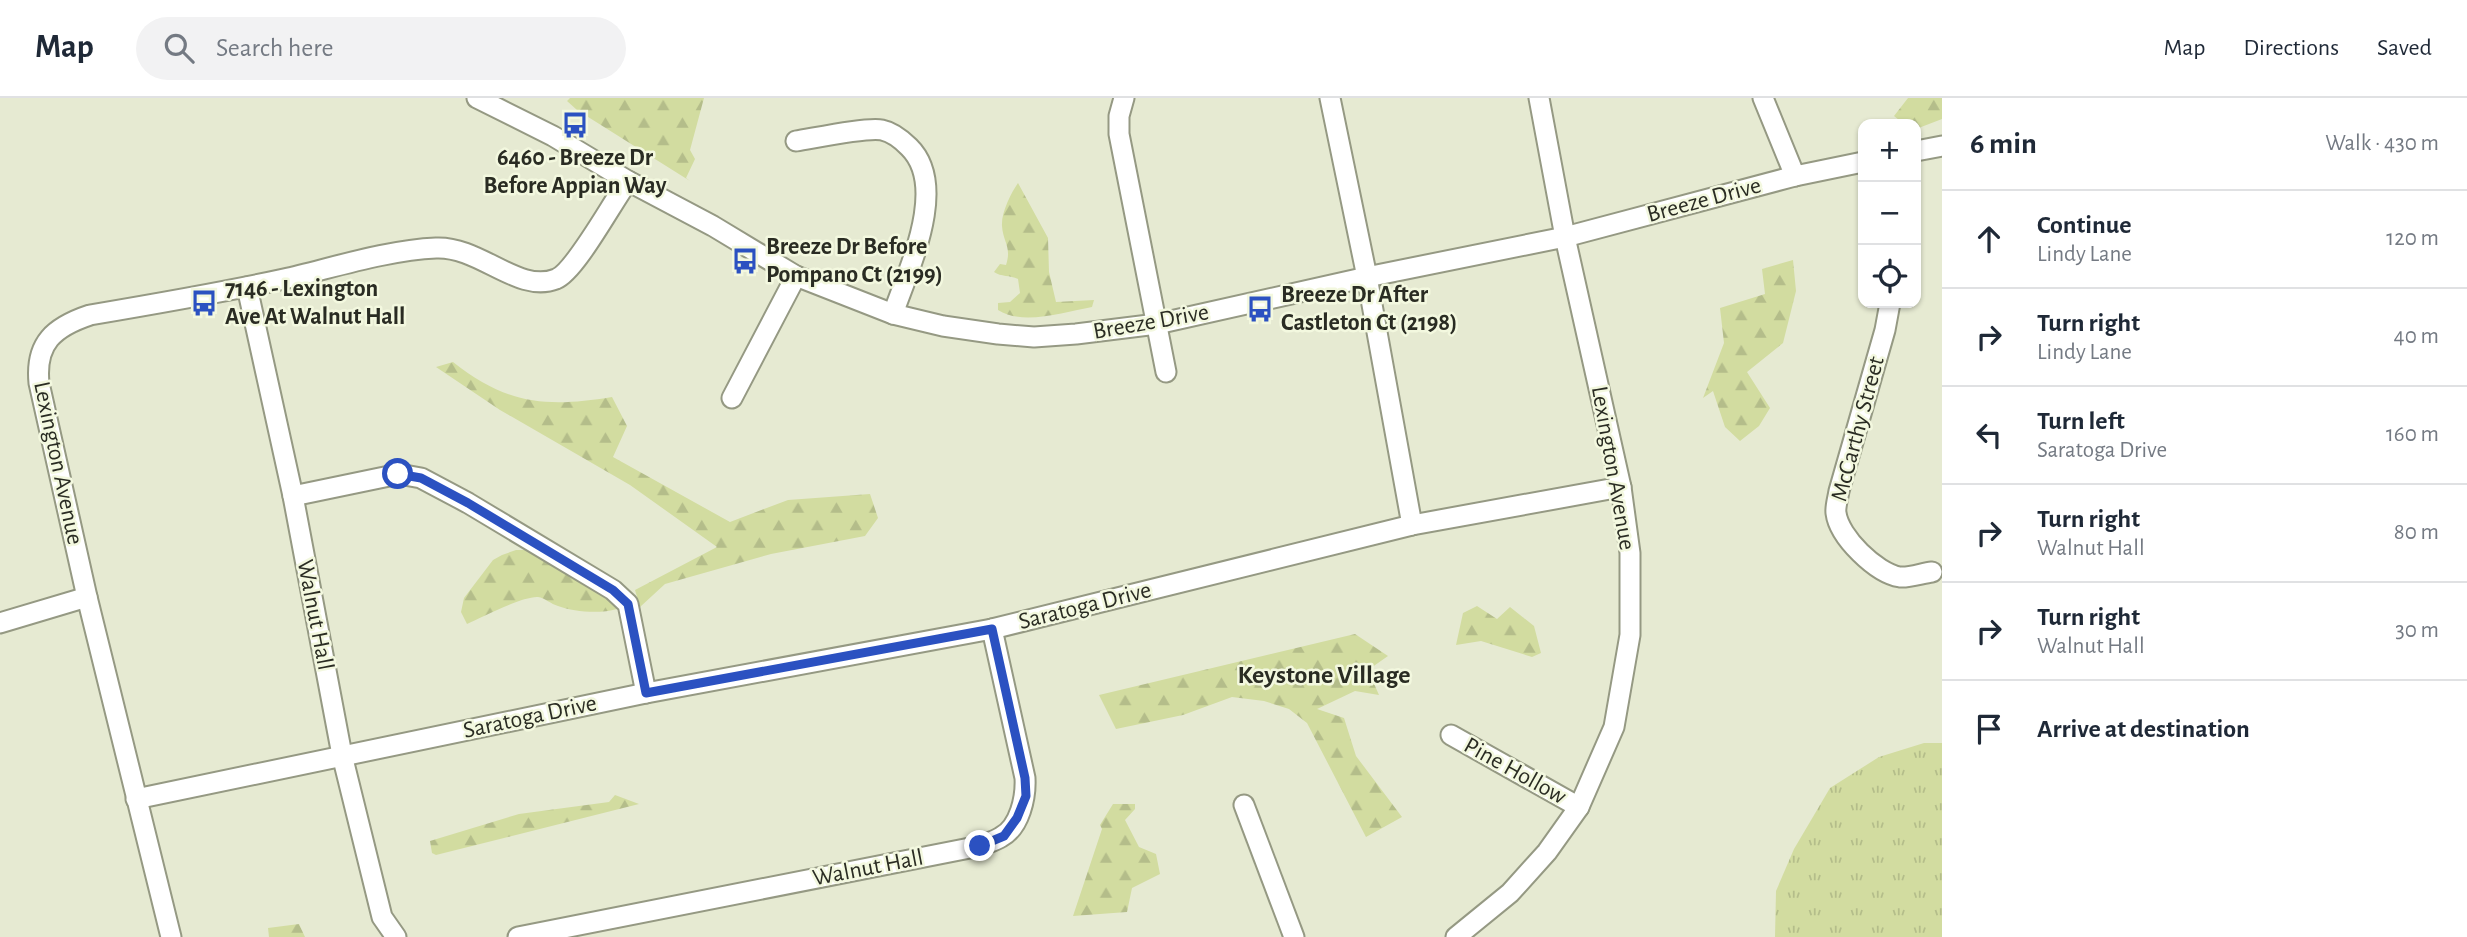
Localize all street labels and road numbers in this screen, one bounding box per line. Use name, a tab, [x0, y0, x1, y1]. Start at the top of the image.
street label: Breeze Drive	[1644, 173, 1764, 227]
street label: Breeze Drive	[1091, 300, 1211, 344]
street label: McCarthy Street	[1827, 354, 1889, 504]
street label: Lexington Avenue	[29, 379, 87, 547]
street label: Lexington Avenue	[1587, 384, 1639, 552]
street label: Walnut Hall	[293, 558, 337, 672]
street label: Saratoga Drive	[1016, 578, 1154, 634]
street label: Saratoga Drive	[461, 691, 599, 743]
street label: Pine Hollow	[1460, 733, 1570, 809]
street label: Walnut Hall	[811, 846, 925, 890]

